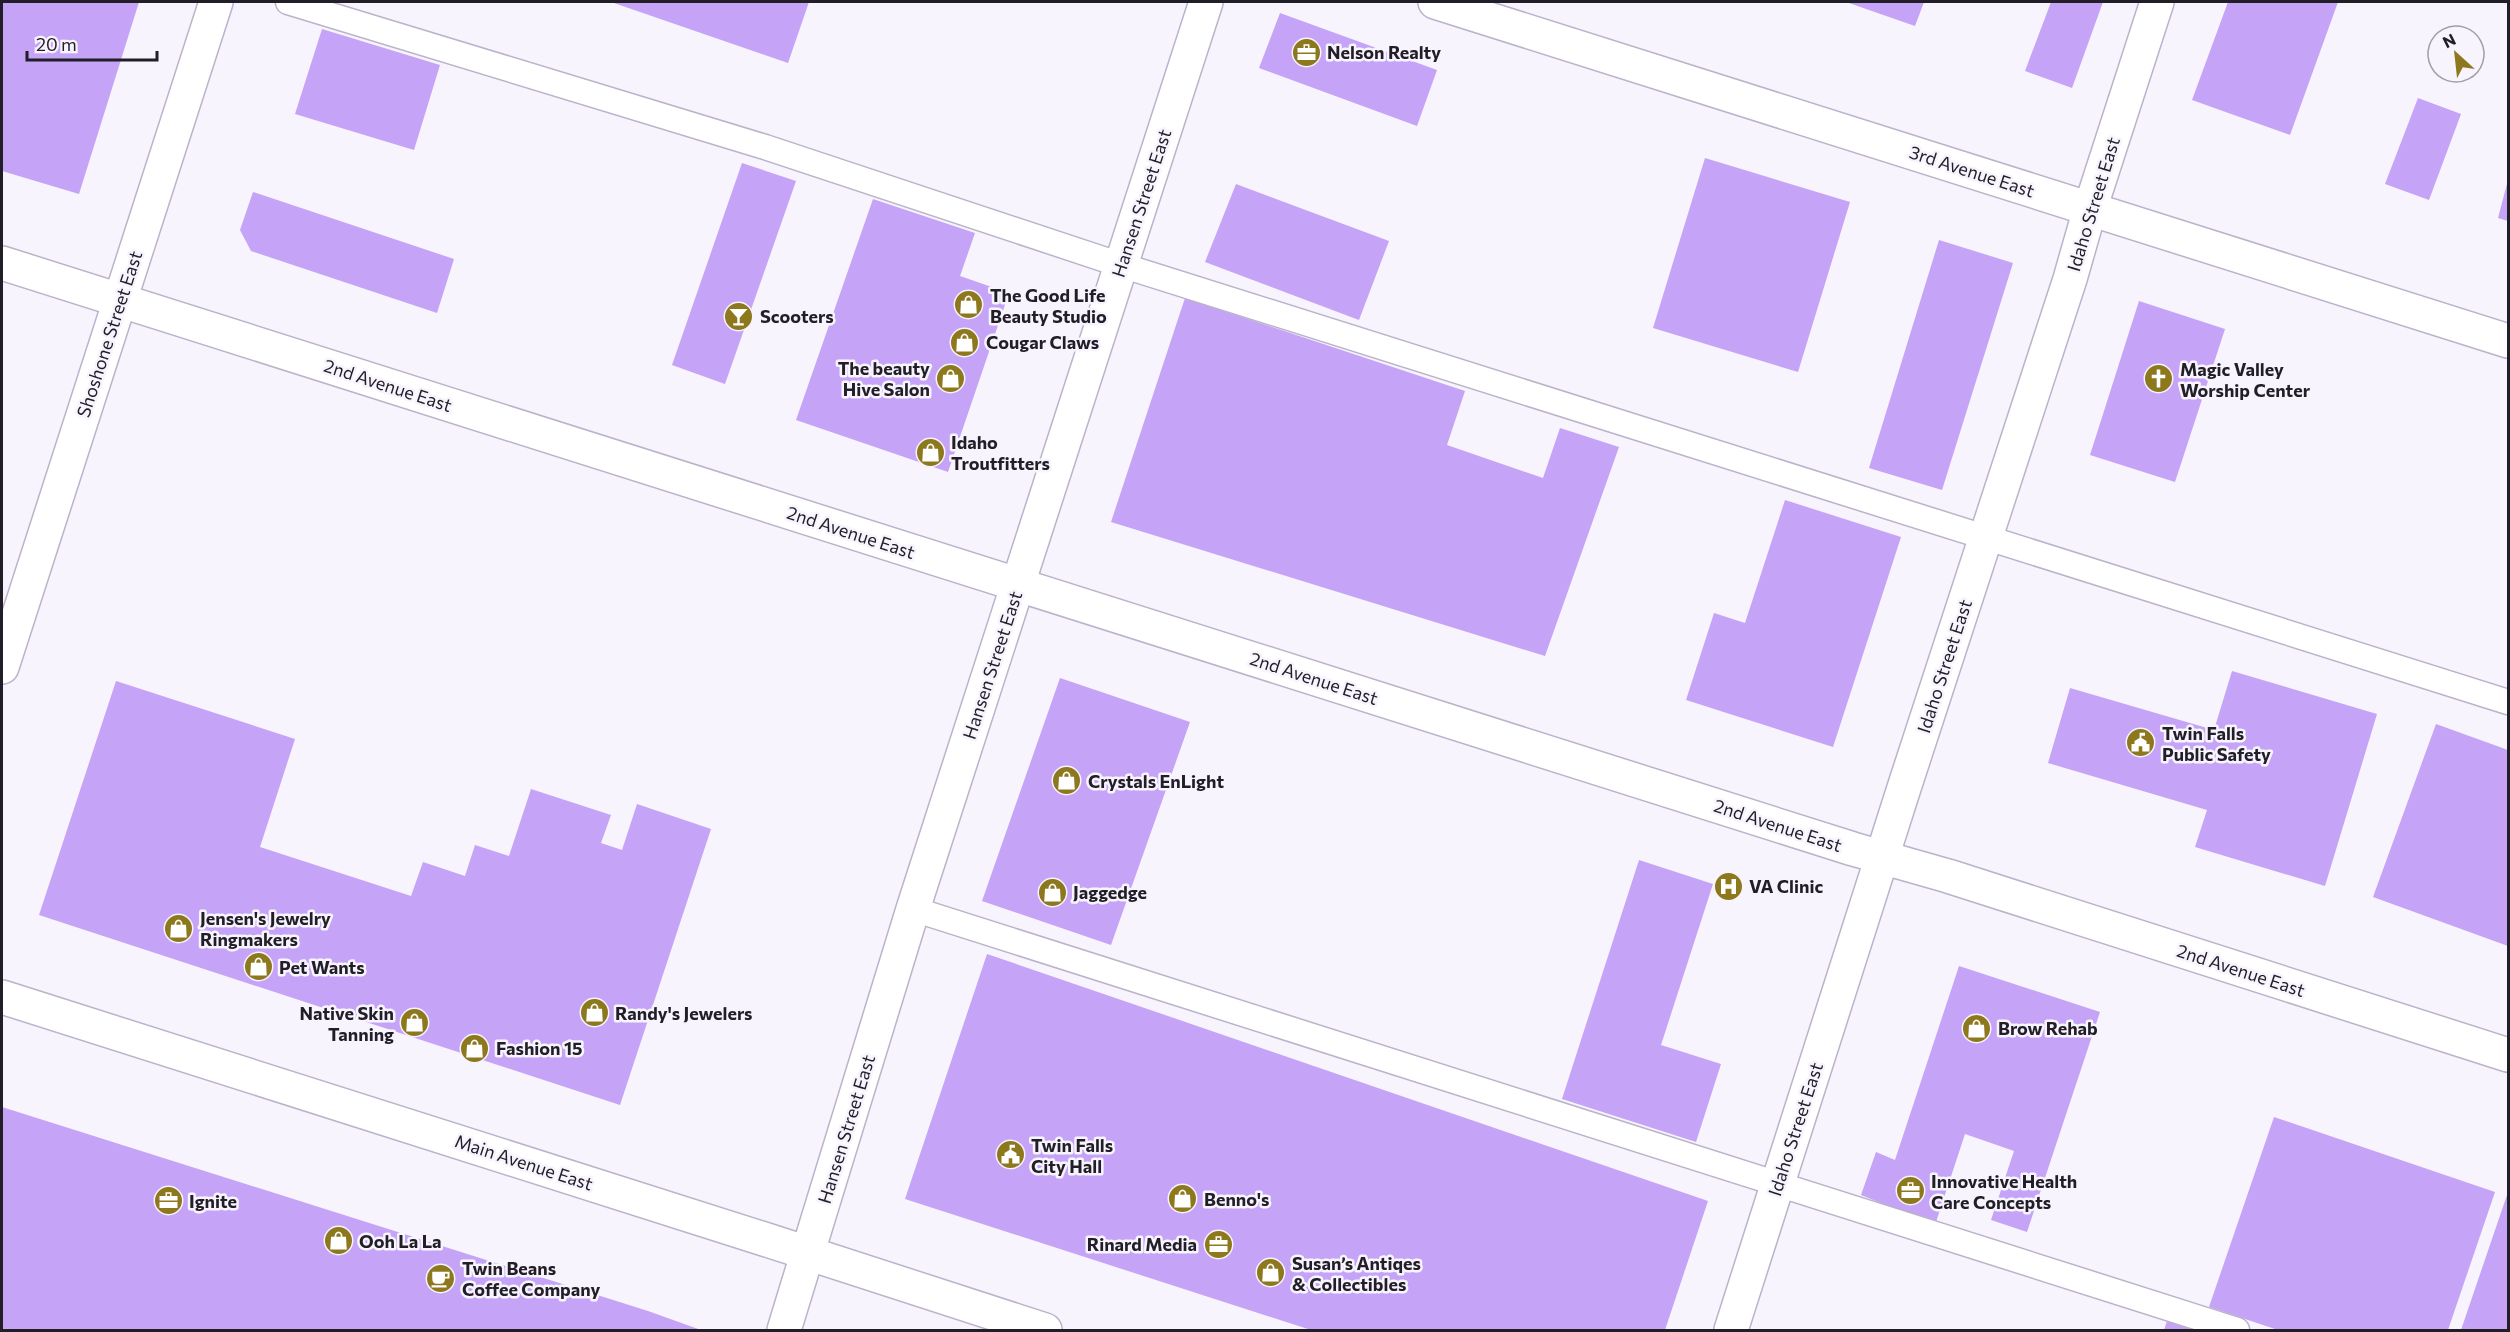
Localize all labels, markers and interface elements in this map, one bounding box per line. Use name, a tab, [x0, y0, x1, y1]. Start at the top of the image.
scale bar	[27, 24, 158, 62]
north arrow	[2426, 24, 2486, 84]
text: N	[2439, 29, 2459, 51]
text: 20 m	[36, 33, 77, 55]
office icon: Nelson Realty	[1290, 36, 1322, 68]
place label: Nelson Realty	[1327, 41, 1441, 63]
street label: Hansen Street East	[1107, 126, 1175, 280]
street label: Idaho Street East	[2062, 134, 2124, 274]
street label: 3rd Avenue East	[1907, 140, 2037, 202]
street label: Shoshone Street East	[72, 248, 146, 420]
place label: The Good Life Beauty Studio	[990, 284, 1107, 327]
shop icon: The Good Life Beauty Studio	[953, 289, 985, 321]
bar icon: Scooters	[723, 300, 755, 332]
place label: Scooters	[760, 305, 834, 327]
shop icon: Cougar Claws	[949, 326, 981, 358]
place label: Cougar Claws	[986, 331, 1099, 353]
street label: 2nd Avenue East	[321, 354, 455, 416]
place label: The beauty Hive Salon	[838, 357, 930, 400]
place label: Magic Valley Worship Center	[2180, 358, 2311, 401]
shop icon: The beauty Hive Salon	[935, 362, 967, 394]
church icon: Magic Valley Worship Center	[2143, 363, 2175, 395]
place label: Idaho Troutfitters	[951, 431, 1050, 474]
shop icon: Idaho Troutfitters	[914, 436, 946, 468]
street label: 2nd Avenue East	[784, 501, 918, 563]
street label: Hansen Street East	[958, 588, 1026, 742]
street label: Idaho Street East	[1912, 596, 1976, 736]
street label: 2nd Avenue East	[1247, 647, 1381, 709]
place label: Twin Falls Public Safety	[2162, 722, 2271, 765]
public building icon: Twin Falls Public Safety	[2125, 727, 2157, 759]
shop icon: Crystals EnLight	[1051, 765, 1083, 797]
place label: Crystals EnLight	[1088, 770, 1224, 792]
street label: 2nd Avenue East	[1711, 794, 1845, 856]
hospital icon: VA Clinic	[1712, 870, 1744, 902]
place label: VA Clinic	[1749, 875, 1823, 897]
shop icon: Jaggedge	[1036, 876, 1068, 908]
place label: Jaggedge	[1073, 881, 1147, 903]
place label: Jensen's Jewelry Ringmakers	[200, 907, 331, 950]
shop icon: Jensen's Jewelry Ringmakers	[163, 912, 195, 944]
street label: 2nd Avenue East	[2174, 939, 2308, 1001]
shop icon: Pet Wants	[242, 951, 274, 983]
place label: Pet Wants	[279, 956, 365, 978]
shop icon: Randy's Jewelers	[578, 997, 610, 1029]
place label: Native Skin Tanning	[300, 1002, 394, 1045]
place label: Randy's Jewelers	[615, 1002, 752, 1024]
shop icon: Native Skin Tanning	[399, 1007, 431, 1039]
shop icon: Brow Rehab	[1961, 1012, 1993, 1044]
place label: Brow Rehab	[1998, 1017, 2098, 1039]
shop icon: Fashion 15	[459, 1032, 491, 1064]
place label: Fashion 15	[496, 1037, 583, 1059]
street label: Hansen Street East	[813, 1052, 879, 1206]
street label: Idaho Street East	[1763, 1059, 1827, 1199]
street label: Main Avenue East	[452, 1129, 596, 1195]
place label: Twin Falls City Hall	[1031, 1134, 1113, 1177]
public building icon: Twin Falls City Hall	[994, 1139, 1026, 1171]
place label: Innovative Health Care Concepts	[1931, 1170, 2077, 1213]
office icon: Innovative Health Care Concepts	[1894, 1175, 1926, 1207]
shop icon: Benno's	[1167, 1183, 1199, 1215]
office icon: Ignite	[152, 1185, 184, 1217]
place label: Benno's	[1204, 1188, 1269, 1210]
place label: Ignite	[189, 1190, 237, 1212]
shop icon: Ooh La La	[322, 1225, 354, 1257]
office icon: Rinard Media	[1202, 1228, 1234, 1260]
place label: Ooh La La	[359, 1230, 442, 1252]
place label: Rinard Media	[1087, 1233, 1197, 1255]
place label: Susan’s Antiqes & Collectibles	[1292, 1252, 1421, 1295]
place label: Twin Beans Coffee Company	[462, 1257, 600, 1300]
shop icon: Susan’s Antiqes & Collectibles	[1255, 1257, 1287, 1289]
cafe icon: Twin Beans Coffee Company	[425, 1262, 457, 1294]

